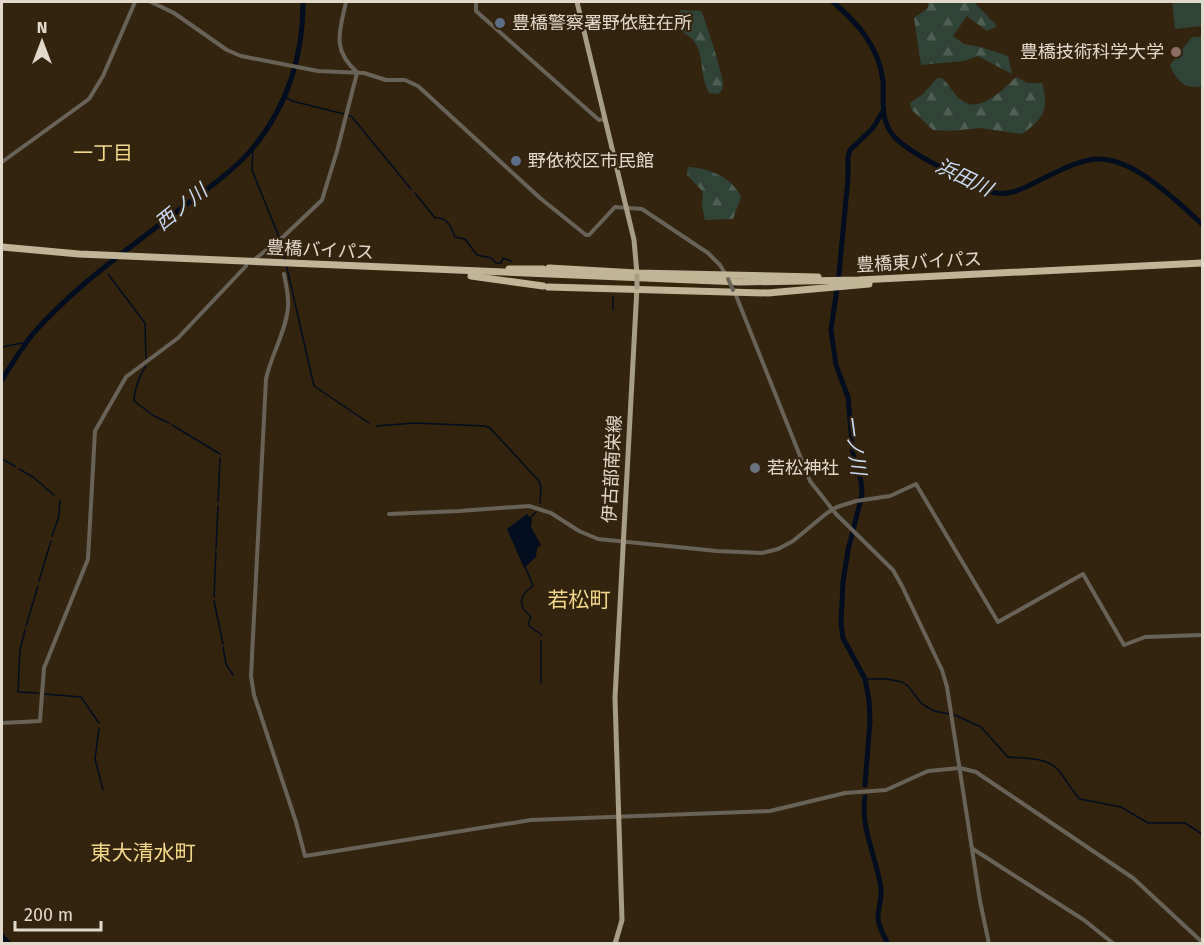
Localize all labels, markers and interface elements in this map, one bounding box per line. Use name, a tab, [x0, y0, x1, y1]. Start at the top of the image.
north arrow	[12, 12, 72, 72]
place label: 豊橋警察署野依駐在所	[512, 12, 692, 34]
marker: 豊橋警察署野依駐在所	[493, 16, 507, 30]
text: N	[37, 18, 47, 37]
place label: 豊橋技術科学大学	[1020, 41, 1164, 63]
marker: 豊橋技術科学大学	[1169, 45, 1183, 59]
district label: 一丁目	[73, 141, 133, 165]
place label: 野依校区市民館	[528, 150, 654, 172]
water label: 浜田川	[932, 153, 998, 202]
marker: 野依校区市民館	[509, 154, 523, 168]
water label: 西ノ川	[150, 178, 213, 235]
street label: 豊橋バイパス	[266, 236, 374, 264]
street label: 豊橋東バイパス	[856, 248, 982, 276]
street label: 伊古部南栄線	[598, 414, 626, 524]
water label: 一ノ川	[839, 414, 871, 478]
place label: 若松神社	[767, 457, 839, 479]
marker: 若松神社	[748, 461, 762, 475]
district label: 若松町	[548, 587, 611, 613]
district label: 東大清水町	[91, 840, 196, 866]
scale bar	[15, 894, 100, 932]
text: 200 m	[24, 904, 73, 926]

